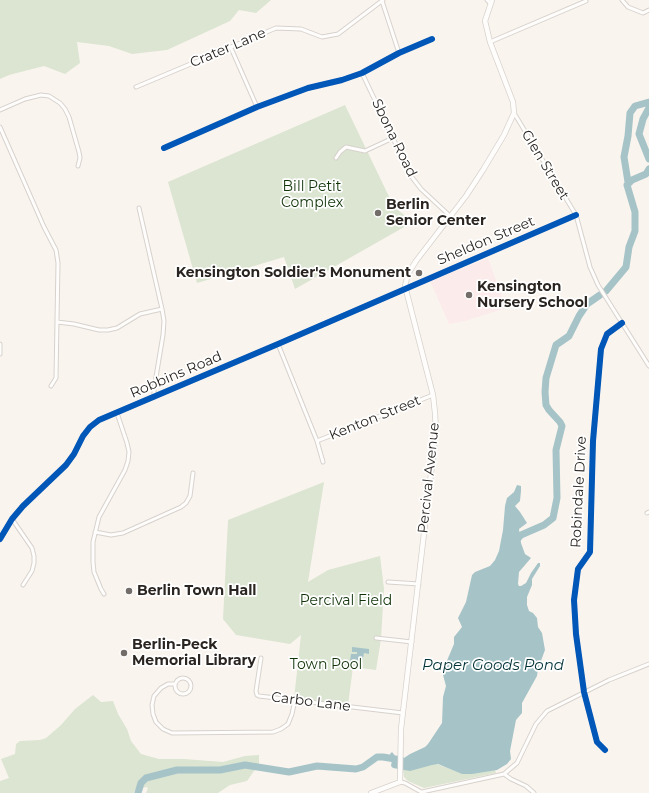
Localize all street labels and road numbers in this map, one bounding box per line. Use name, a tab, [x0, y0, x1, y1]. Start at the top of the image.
street label: Crater Lane	[188, 24, 268, 72]
street label: Sbona Road	[368, 96, 420, 180]
street label: Glen Street	[518, 127, 572, 203]
street label: Sheldon Street	[435, 213, 537, 269]
street label: Robbins Road	[128, 348, 224, 402]
street label: Kenton Street	[327, 392, 423, 444]
street label: Percival Avenue	[415, 422, 443, 534]
street label: Robindale Drive	[568, 436, 590, 548]
street label: Carbo Lane	[270, 689, 352, 715]

